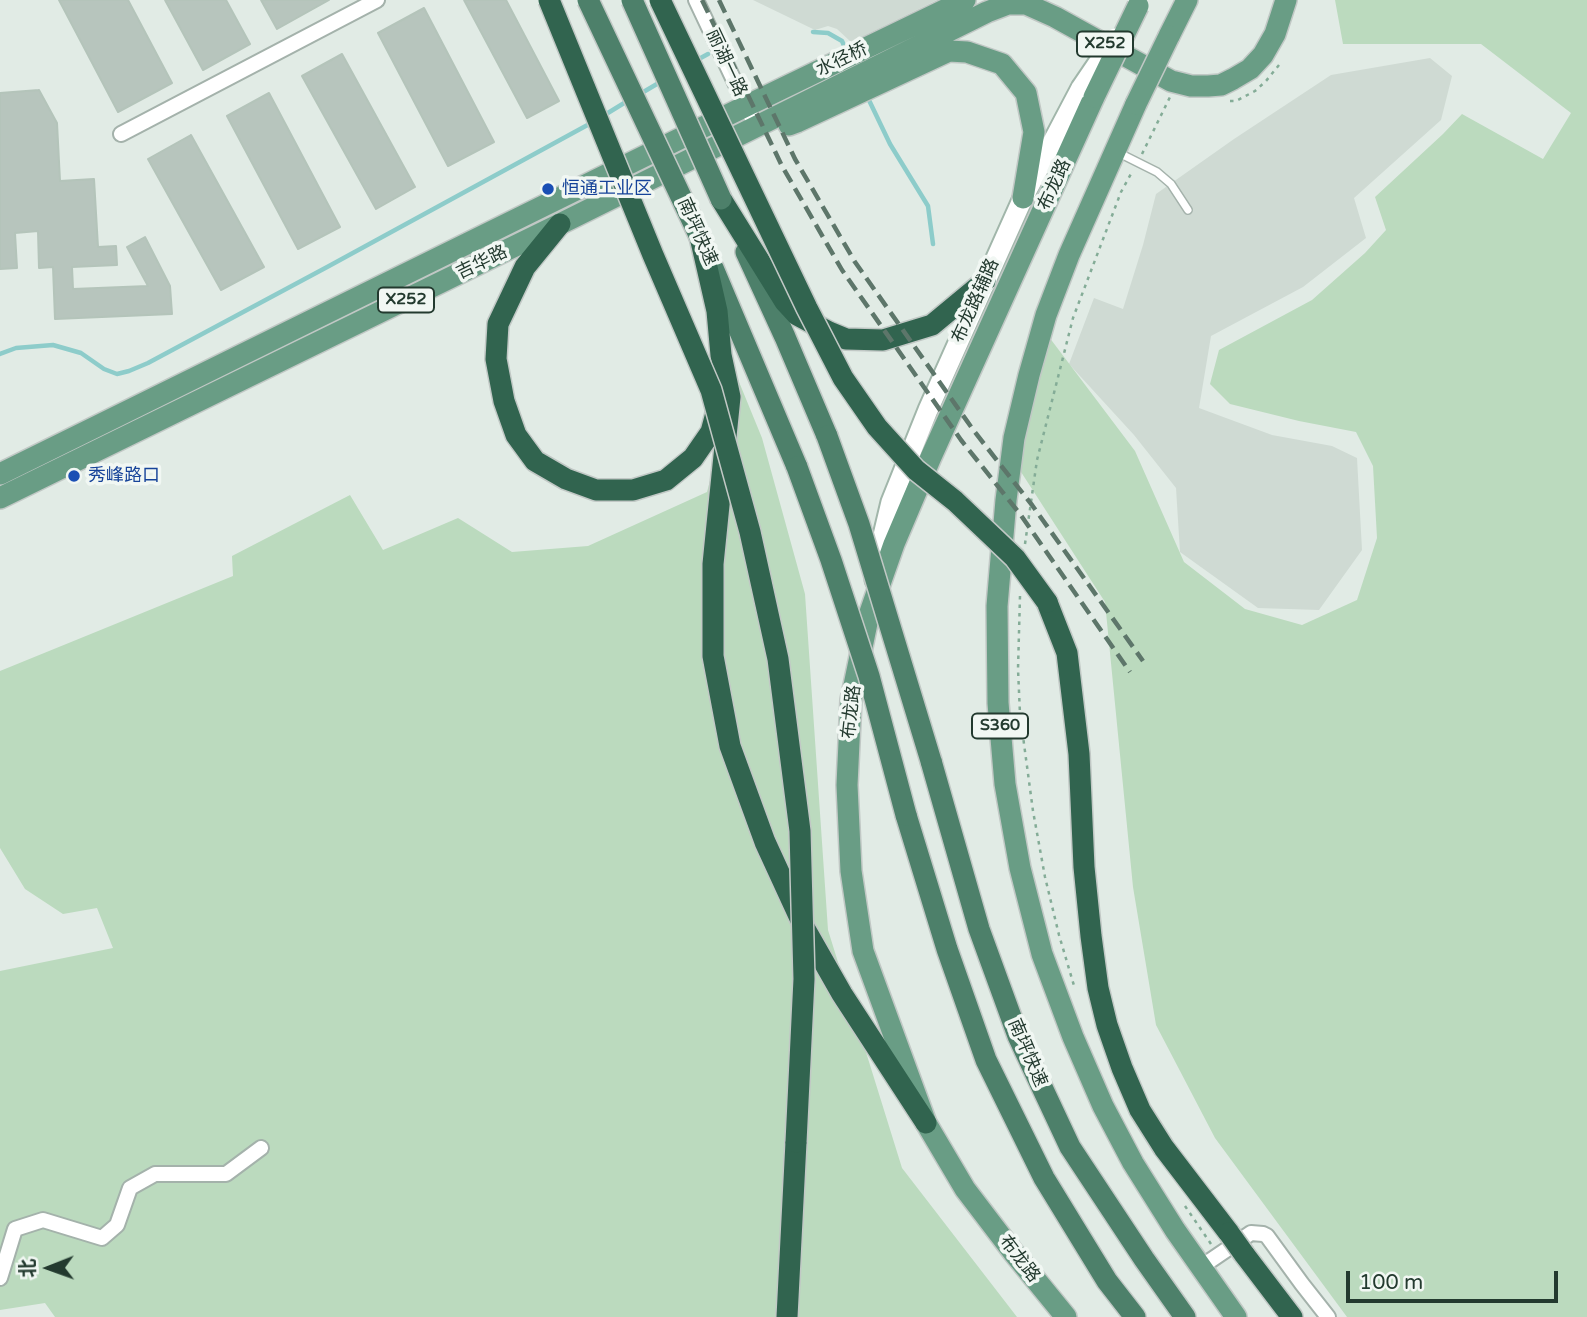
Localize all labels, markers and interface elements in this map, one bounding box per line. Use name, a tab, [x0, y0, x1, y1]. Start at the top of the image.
street label: 丽湖一路	[701, 26, 751, 100]
road number: X252	[1077, 32, 1133, 56]
street label: 水径桥	[813, 38, 871, 82]
street label: 布龙路	[1034, 156, 1076, 214]
place label: 恒通工业区	[562, 178, 652, 200]
marker: 恒通工业区	[540, 181, 556, 197]
street label: 南坪快速	[672, 195, 722, 269]
street label: 吉华路	[453, 241, 511, 285]
street label: 布龙路辅路	[948, 255, 1004, 347]
road number: X252	[378, 288, 434, 312]
place label: 秀峰路口	[88, 465, 160, 487]
marker: 秀峰路口	[66, 468, 82, 484]
street label: 布龙路	[838, 684, 866, 740]
road number: S360	[972, 713, 1028, 738]
street label: 南坪快速	[1003, 1016, 1051, 1090]
street label: 布龙路	[994, 1231, 1044, 1287]
north arrow	[14, 1233, 84, 1303]
scale bar	[1349, 1258, 1561, 1302]
text: 北	[17, 1259, 39, 1278]
text: 100 m	[1359, 1270, 1423, 1295]

